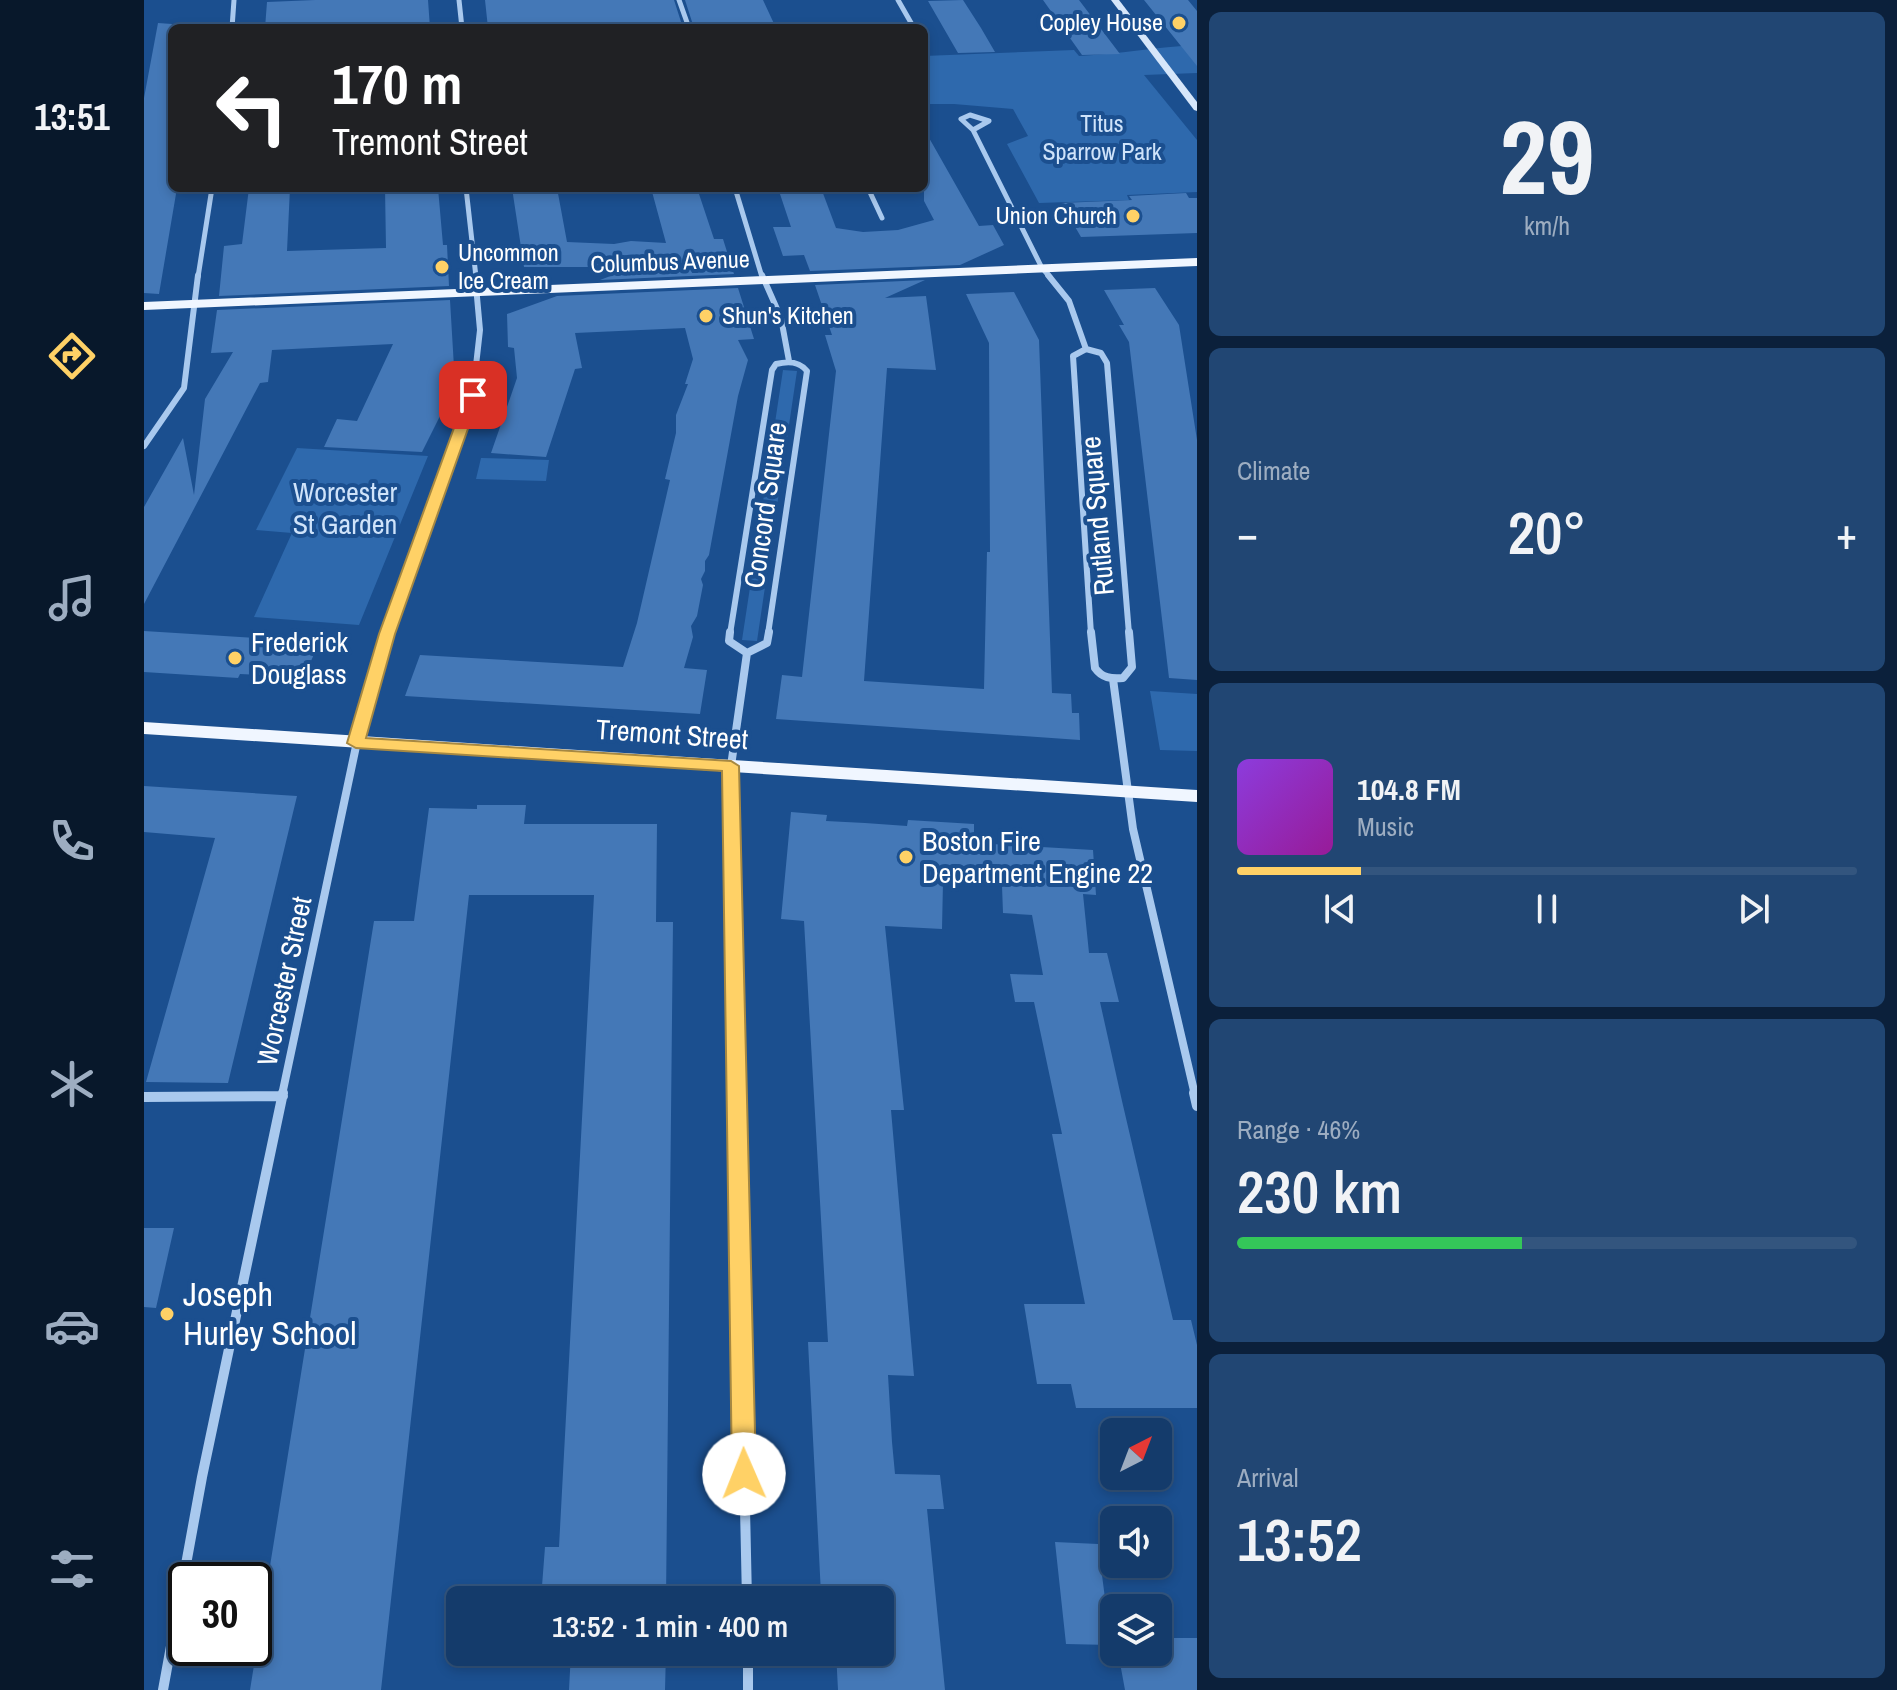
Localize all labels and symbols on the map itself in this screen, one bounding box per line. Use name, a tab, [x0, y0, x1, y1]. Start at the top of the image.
place label: Copley House	[1039, 6, 1163, 38]
marker: Copley House	[1170, 14, 1188, 32]
park label: Titus Sparrow Park	[1042, 107, 1162, 167]
place label: Union Church	[996, 199, 1117, 231]
marker: Union Church	[1124, 207, 1142, 225]
place label: Uncommon Ice Cream	[458, 236, 559, 296]
street label: Columbus Avenue	[590, 242, 750, 280]
marker: Uncommon Ice Cream	[433, 258, 451, 276]
place label: Shun's Kitchen	[722, 299, 854, 331]
marker: Shun's Kitchen	[697, 307, 715, 325]
pin	[439, 361, 507, 429]
street label: Concord Square	[735, 420, 795, 590]
street label: Rutland Square	[1071, 435, 1123, 597]
park label: Worcester St Garden	[293, 473, 397, 543]
place label: Frederick Douglass	[251, 623, 348, 693]
marker: Frederick Douglass	[226, 649, 244, 667]
street label: Tremont Street	[595, 710, 749, 758]
place label: Boston Fire Department Engine 22	[922, 822, 1153, 892]
marker: Boston Fire Department Engine 22	[897, 848, 915, 866]
street label: Worcester Street	[248, 893, 320, 1069]
place label: Joseph Hurley School	[183, 1271, 357, 1356]
marker: Joseph Hurley School	[158, 1305, 176, 1323]
north arrow	[1100, 1418, 1172, 1490]
position arrow	[702, 1432, 786, 1516]
speed limit sign: 30	[168, 1562, 272, 1666]

